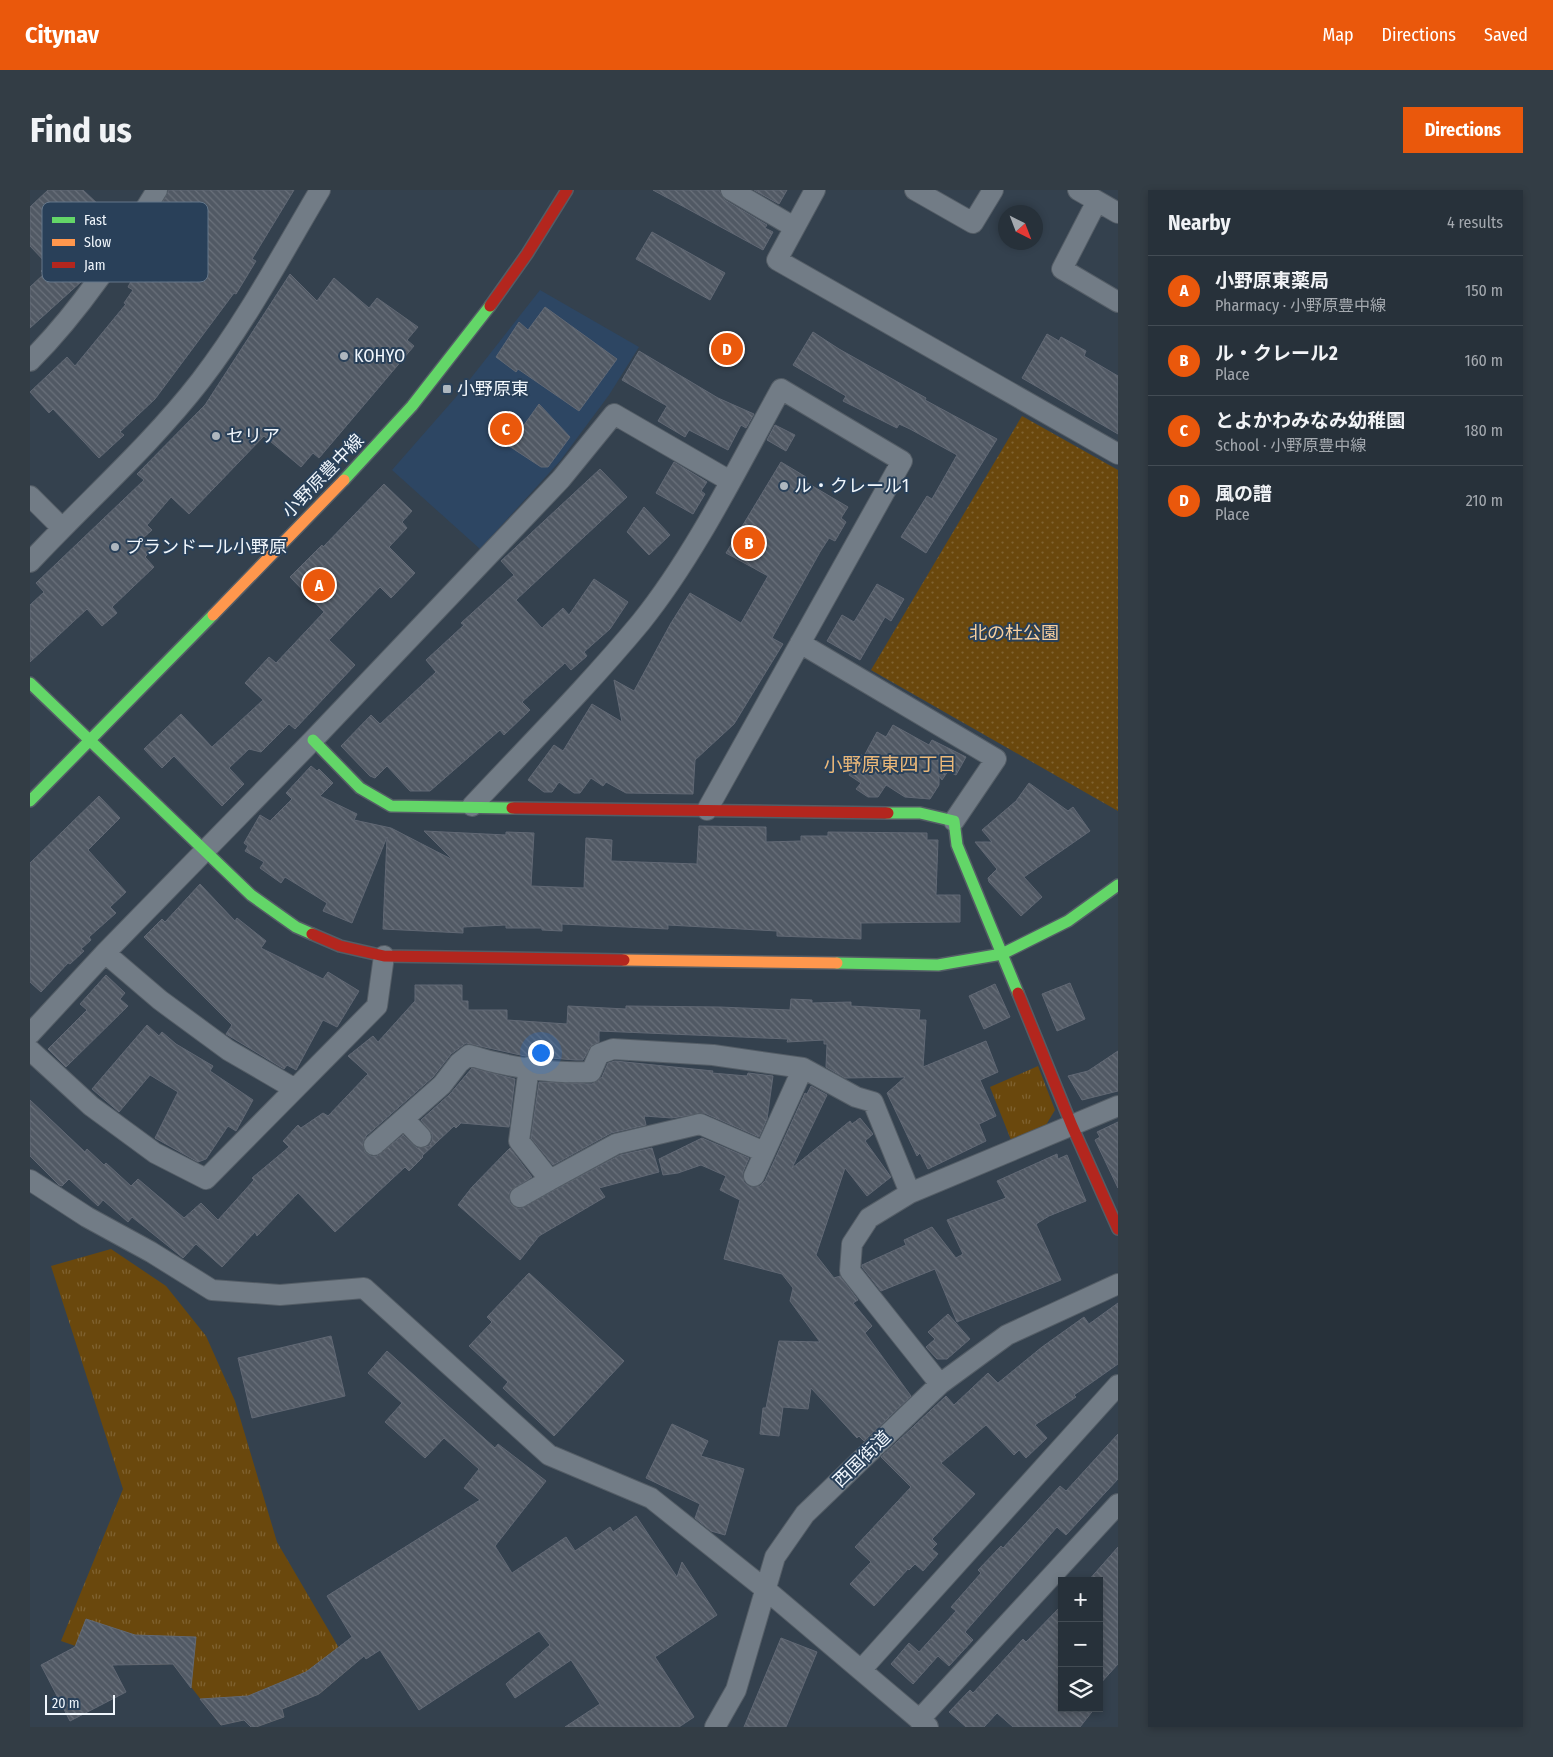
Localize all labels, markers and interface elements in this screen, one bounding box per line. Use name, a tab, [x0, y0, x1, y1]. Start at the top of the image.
text: Citynav	[25, 21, 99, 49]
text: Map	[1322, 24, 1354, 46]
text: Directions	[1382, 24, 1456, 46]
text: Saved	[1484, 24, 1528, 46]
button: Directions	[1403, 107, 1523, 153]
text: Find us	[30, 109, 132, 151]
legend	[42, 202, 208, 282]
north arrow	[998, 205, 1043, 250]
text: Nearby	[1168, 210, 1230, 236]
text: Fast	[84, 212, 107, 229]
text: 4 results	[1447, 213, 1503, 232]
text: Slow	[84, 234, 111, 251]
text: Jam	[84, 257, 105, 274]
text: 小野原東薬局	[1215, 269, 1329, 292]
text: A	[1180, 281, 1188, 300]
text: 150 m	[1465, 281, 1503, 300]
text: Pharmacy · 小野原豊中線	[1215, 296, 1386, 315]
pin: D	[711, 330, 743, 368]
text: ル・クレール2	[1215, 342, 1338, 365]
place label: KOHYO	[354, 345, 405, 367]
marker: KOHYO	[338, 350, 350, 362]
text: B	[1180, 351, 1188, 370]
text: 160 m	[1464, 351, 1503, 370]
text: Place	[1215, 365, 1250, 384]
place label: 小野原東	[457, 378, 529, 400]
marker: 小野原東	[441, 383, 453, 395]
text: とよかわみなみ幼稚園	[1215, 409, 1405, 432]
pin: C	[490, 410, 522, 448]
text: C	[1180, 421, 1188, 440]
text: 180 m	[1464, 421, 1503, 440]
place label: セリア	[226, 425, 280, 447]
marker: セリア	[210, 430, 222, 442]
street label: 小野原豊中線	[278, 430, 368, 522]
text: School · 小野原豊中線	[1215, 436, 1366, 455]
place label: ル・クレール1	[794, 475, 909, 497]
marker: ル・クレール1	[778, 480, 790, 492]
text: 風の譜	[1215, 482, 1272, 505]
text: D	[1179, 491, 1189, 510]
text: 210 m	[1466, 491, 1503, 510]
text: Place	[1215, 505, 1250, 524]
pin: B	[733, 524, 765, 562]
place label: プランドール小野原	[125, 536, 287, 558]
marker: プランドール小野原	[109, 541, 121, 553]
pin: A	[303, 566, 335, 604]
park label: 北の杜公園	[969, 622, 1059, 644]
district label: 小野原東四丁目	[823, 753, 957, 776]
your location	[528, 1040, 554, 1066]
street label: 西国街道	[828, 1426, 896, 1492]
map controls	[1058, 1577, 1103, 1712]
button: +	[1058, 1577, 1103, 1622]
button: −	[1058, 1622, 1103, 1667]
button: layers	[1058, 1667, 1103, 1712]
scale bar	[45, 1692, 115, 1715]
text: 20 m	[52, 1695, 80, 1712]

